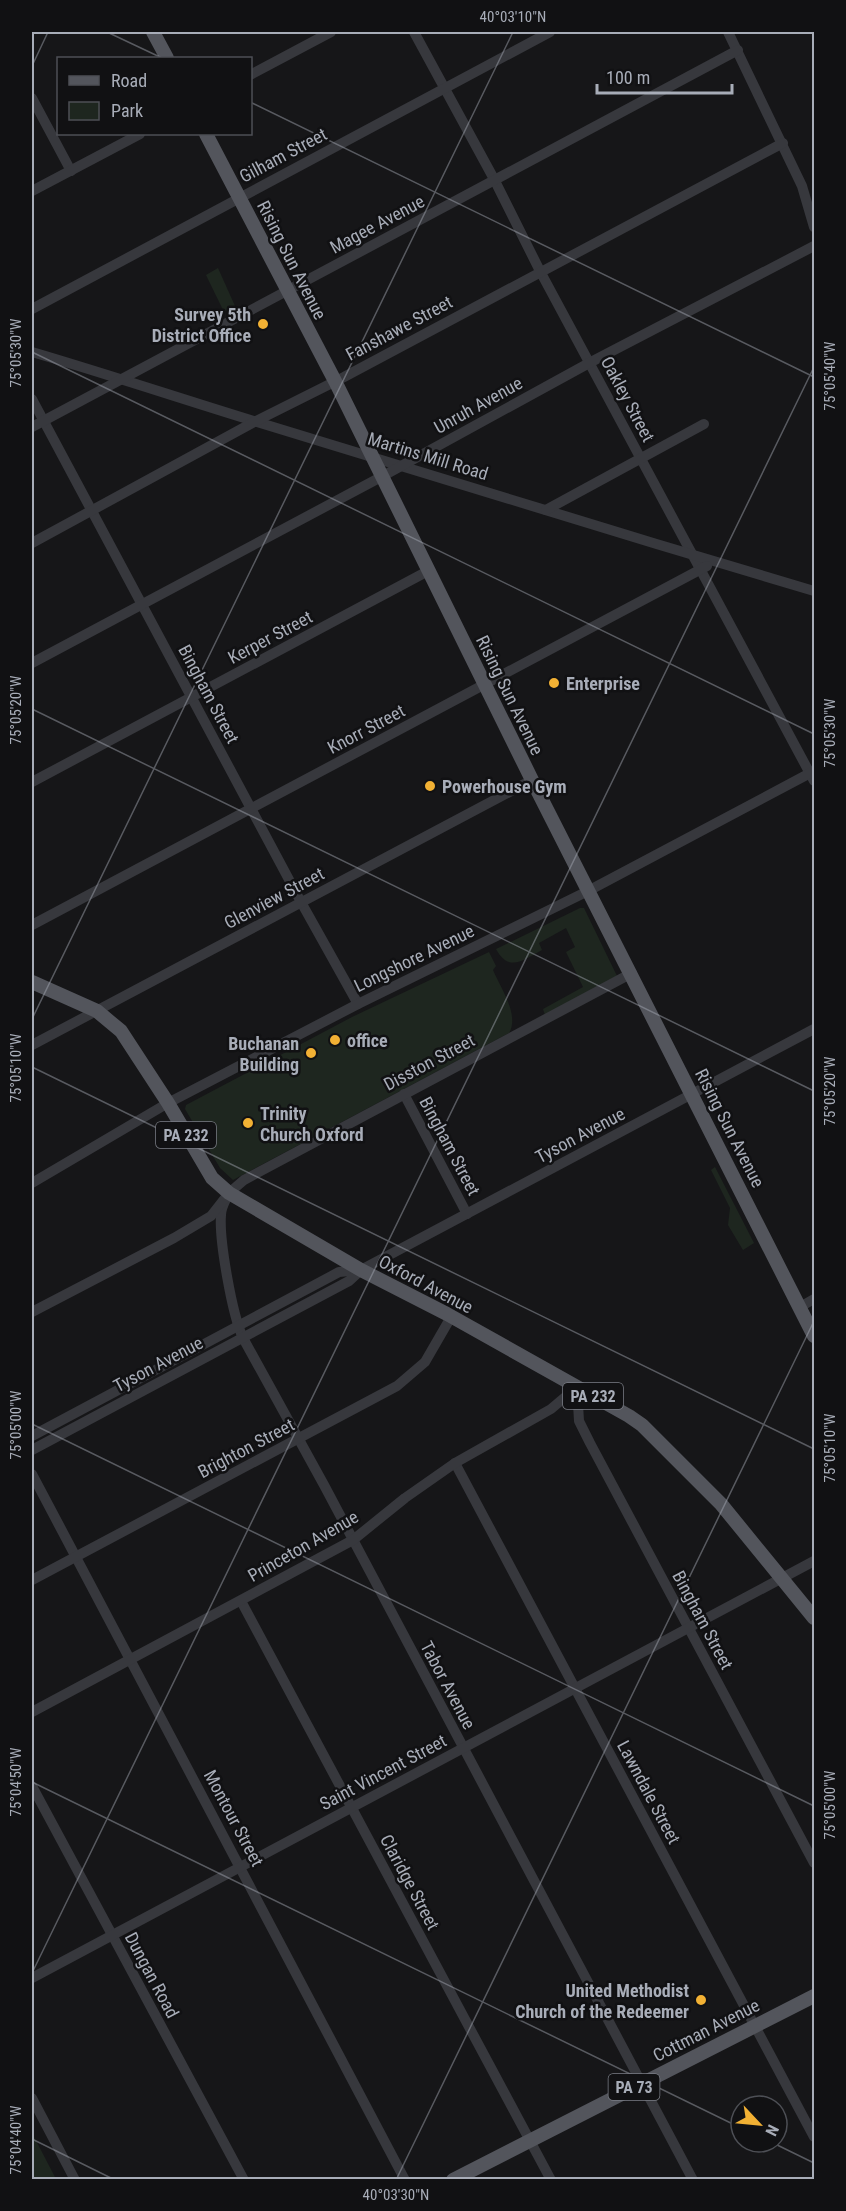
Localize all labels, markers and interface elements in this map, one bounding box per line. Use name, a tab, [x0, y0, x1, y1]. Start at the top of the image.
text: 40°03'10"N	[480, 8, 546, 26]
legend	[57, 57, 252, 135]
scale bar	[597, 57, 732, 95]
text: 100 m	[606, 67, 650, 88]
text: Road	[111, 70, 147, 91]
text: Park	[111, 100, 143, 121]
street label: Gilham Street	[236, 123, 330, 187]
street label: Magee Avenue	[326, 190, 428, 258]
street label: Rising Sun Avenue	[253, 197, 331, 323]
street label: Fanshawe Street	[342, 291, 456, 365]
place label: Survey 5th District Office	[152, 304, 251, 346]
marker: Survey 5th District Office	[256, 317, 270, 331]
text: 75°05'30"W	[7, 318, 25, 387]
text: 75°05'40"W	[821, 341, 839, 410]
street label: Oakley Street	[597, 353, 659, 445]
street label: Unruh Avenue	[430, 372, 526, 438]
street label: Martins Mill Road	[365, 428, 491, 484]
street label: Kerper Street	[224, 606, 316, 668]
street label: Rising Sun Avenue	[472, 632, 548, 758]
street label: Bingham Street	[174, 641, 244, 747]
place label: Enterprise	[566, 673, 640, 694]
text: 75°05'20"W	[7, 675, 25, 744]
marker: Enterprise	[547, 676, 561, 690]
text: 75°05'30"W	[821, 698, 839, 767]
street label: Knorr Street	[324, 700, 408, 758]
place label: Powerhouse Gym	[442, 776, 567, 797]
marker: Powerhouse Gym	[423, 779, 437, 793]
street label: Glenview Street	[220, 863, 328, 933]
street label: Longshore Avenue	[351, 920, 477, 996]
street label: Disston Street	[380, 1029, 478, 1095]
place label: office	[347, 1030, 388, 1051]
text: 75°05'10"W	[7, 1033, 25, 1102]
place label: Buchanan Building	[228, 1033, 299, 1075]
marker: office	[328, 1033, 342, 1047]
marker: Buchanan Building	[304, 1046, 318, 1060]
text: 75°05'20"W	[821, 1056, 839, 1125]
street label: Rising Sun Avenue	[691, 1065, 769, 1191]
street label: Bingham Street	[415, 1093, 485, 1199]
place label: Trinity Church Oxford	[260, 1103, 364, 1145]
street label: Tyson Avenue	[532, 1103, 628, 1167]
marker: Trinity Church Oxford	[241, 1116, 255, 1130]
road number: PA 232	[156, 1122, 216, 1148]
street label: Oxford Avenue	[375, 1250, 477, 1318]
street label: Tyson Avenue	[110, 1332, 206, 1396]
road number: PA 232	[563, 1383, 623, 1409]
text: 75°05'00"W	[7, 1390, 25, 1459]
text: 75°05'10"W	[821, 1413, 839, 1482]
street label: Brighton Street	[194, 1414, 298, 1482]
street label: Princeton Avenue	[244, 1506, 362, 1586]
street label: Bingham Street	[668, 1567, 738, 1673]
street label: Tabor Avenue	[416, 1638, 480, 1732]
street label: Saint Vincent Street	[316, 1730, 450, 1814]
street label: Lawndale Street	[613, 1737, 685, 1847]
text: 75°04'50"W	[7, 1747, 25, 1816]
street label: Montour Street	[200, 1766, 268, 1870]
text: 75°05'00"W	[821, 1770, 839, 1839]
street label: Claridge Street	[376, 1831, 444, 1933]
street label: Dungan Road	[121, 1928, 183, 2022]
place label: United Methodist Church of the Redeemer	[515, 1980, 689, 2022]
marker: United Methodist Church of the Redeemer	[694, 1993, 708, 2007]
street label: Cottman Avenue	[649, 1994, 763, 2066]
road number: PA 73	[608, 2074, 660, 2100]
north arrow	[729, 2094, 789, 2154]
text: 75°04'40"W	[7, 2105, 25, 2174]
text: N	[761, 2122, 783, 2139]
text: 40°03'30"N	[363, 2186, 429, 2204]

